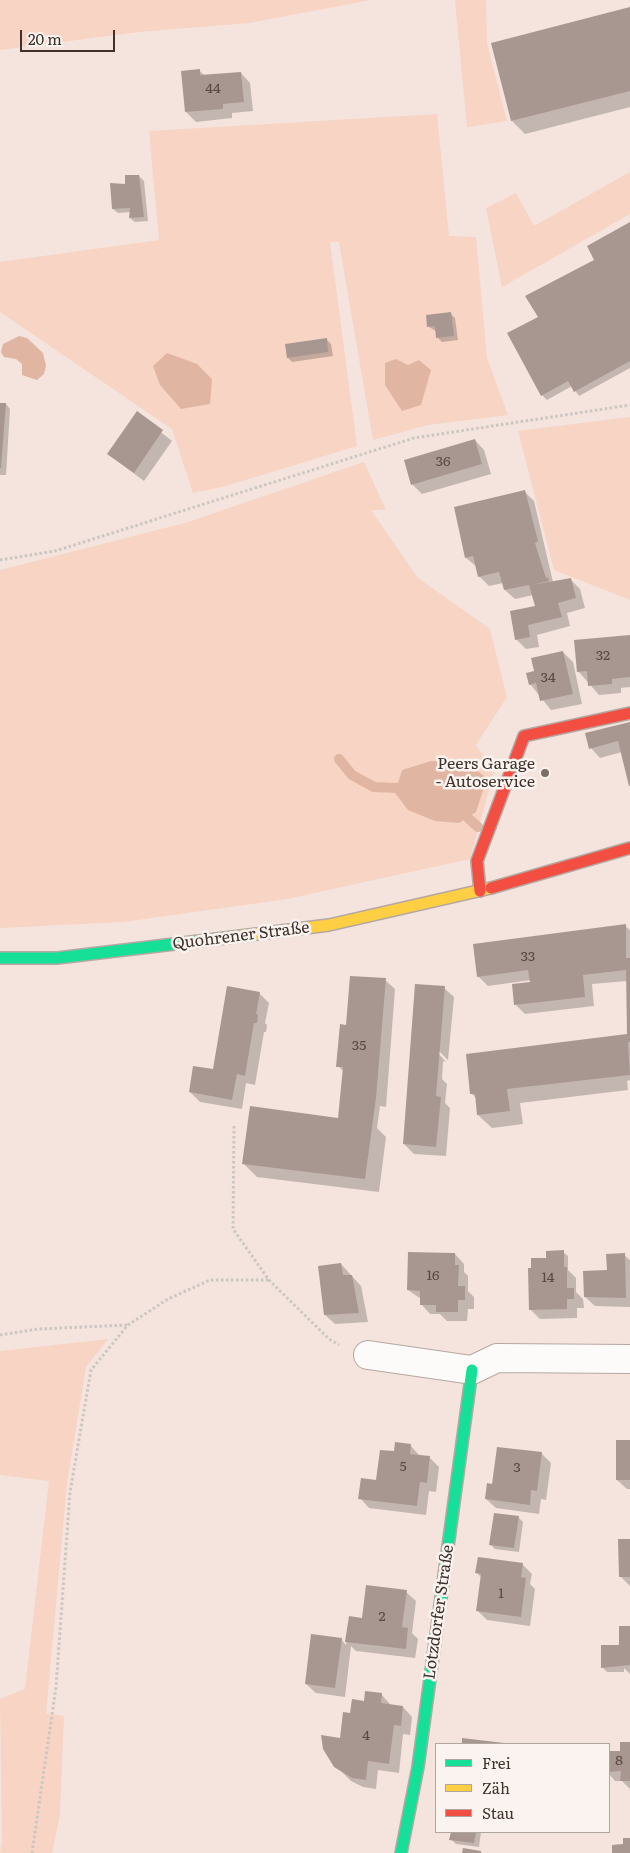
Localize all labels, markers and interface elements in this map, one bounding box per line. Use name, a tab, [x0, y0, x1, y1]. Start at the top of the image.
scale bar	[22, 20, 118, 52]
text: 20 m	[28, 27, 62, 50]
house number: 44	[205, 81, 221, 97]
house number: 36	[435, 454, 451, 470]
house number: 32	[596, 648, 610, 664]
house number: 34	[540, 670, 556, 686]
place label: Peers Garage - Autoservice	[436, 754, 535, 792]
marker: Peers Garage - Autoservice	[539, 767, 551, 779]
street label: Quohrener Straße	[171, 918, 311, 954]
house number: 33	[521, 949, 535, 965]
house number: 35	[352, 1038, 366, 1054]
house number: 16	[426, 1268, 440, 1284]
house number: 14	[542, 1270, 554, 1286]
house number: 5	[399, 1459, 407, 1475]
house number: 3	[513, 1460, 521, 1476]
street label: Lotzdorfer Straße	[420, 1543, 458, 1681]
house number: 1	[498, 1586, 504, 1602]
house number: 2	[378, 1609, 386, 1625]
house number: 4	[362, 1728, 370, 1744]
legend	[435, 1743, 610, 1833]
text: Frei	[482, 1751, 511, 1774]
house number: 8	[615, 1753, 623, 1769]
text: Zäh	[482, 1776, 510, 1799]
text: Stau	[482, 1801, 514, 1824]

